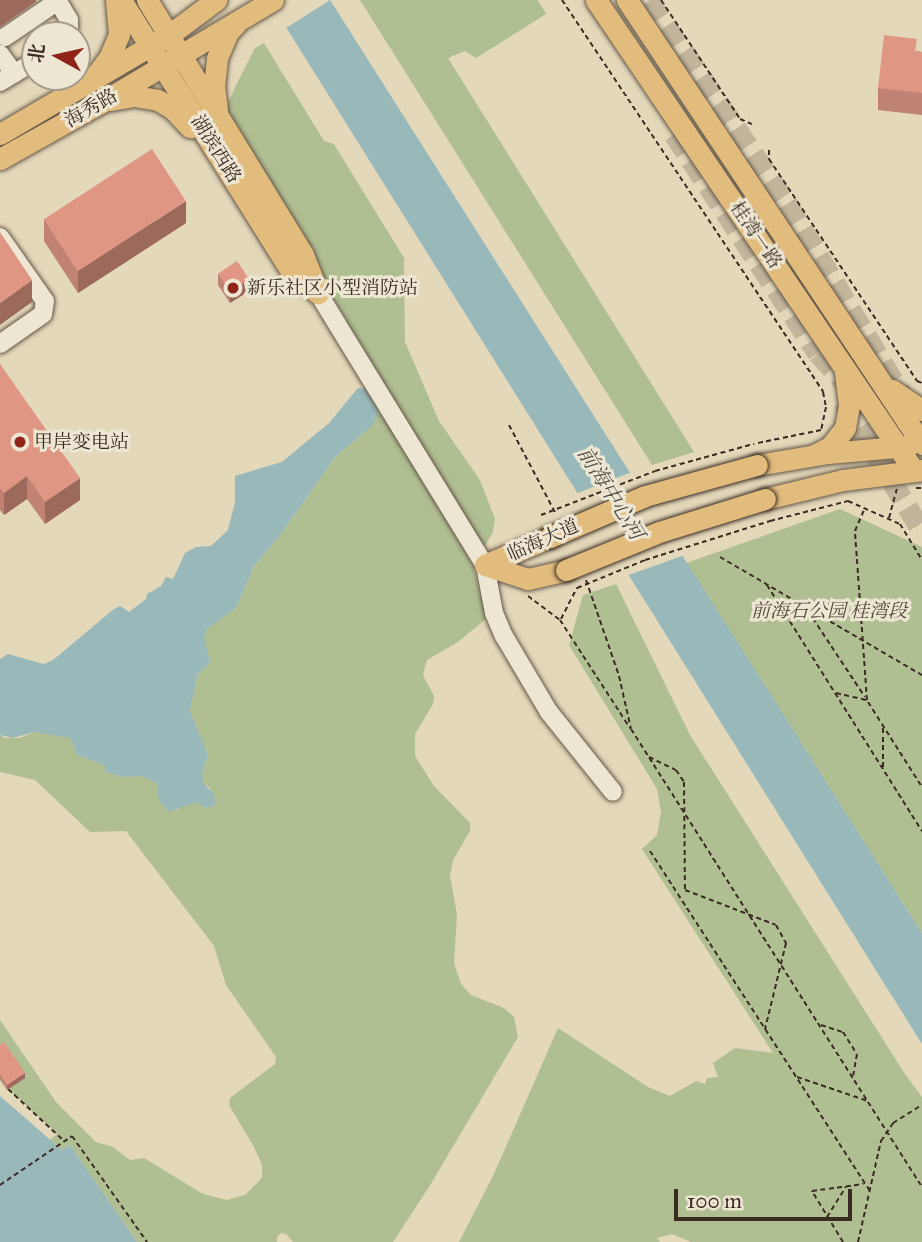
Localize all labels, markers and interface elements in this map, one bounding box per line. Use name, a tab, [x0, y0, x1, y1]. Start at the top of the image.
north arrow	[21, 21, 91, 91]
text: 北	[24, 42, 49, 64]
street label: 海秀路	[61, 84, 121, 132]
street label: 湖滨西路	[186, 111, 246, 187]
street label: 桂湾一路	[725, 197, 787, 273]
place label: 新乐社区小型消防站	[247, 277, 418, 299]
marker: 新乐社区小型消防站	[225, 280, 241, 296]
place label: 甲岸变电站	[34, 431, 129, 453]
marker: 甲岸变电站	[12, 434, 28, 450]
water label: 前海中心河	[572, 442, 650, 544]
street label: 临海大道	[504, 514, 582, 566]
park label: 前海石公园 桂湾段	[751, 600, 907, 622]
scale bar	[677, 1176, 856, 1220]
text: 100 m	[687, 1188, 742, 1214]

